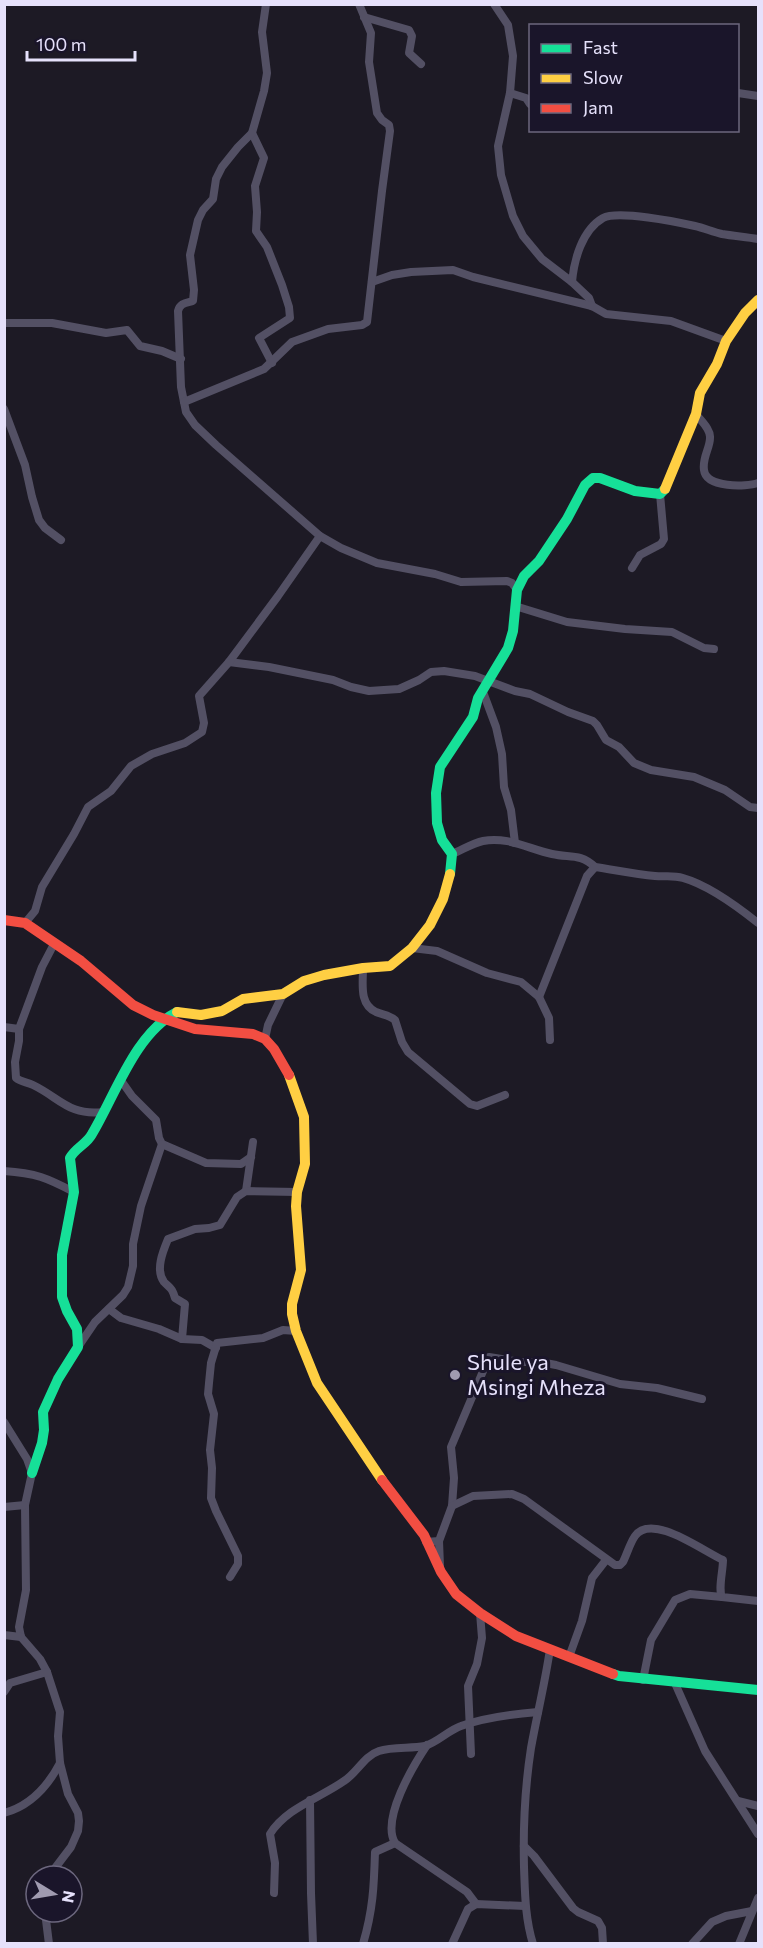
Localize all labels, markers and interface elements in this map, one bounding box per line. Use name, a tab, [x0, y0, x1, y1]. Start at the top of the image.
scale bar	[27, 24, 135, 62]
legend	[529, 24, 739, 132]
text: 100 m	[36, 33, 86, 55]
text: Fast	[583, 36, 618, 58]
text: Slow	[583, 66, 623, 88]
text: Jam	[583, 96, 613, 118]
place label: Shule ya Msingi Mheza	[467, 1348, 606, 1400]
marker: Shule ya Msingi Mheza	[448, 1368, 462, 1382]
north arrow	[24, 1864, 84, 1924]
text: N	[59, 1889, 80, 1905]

